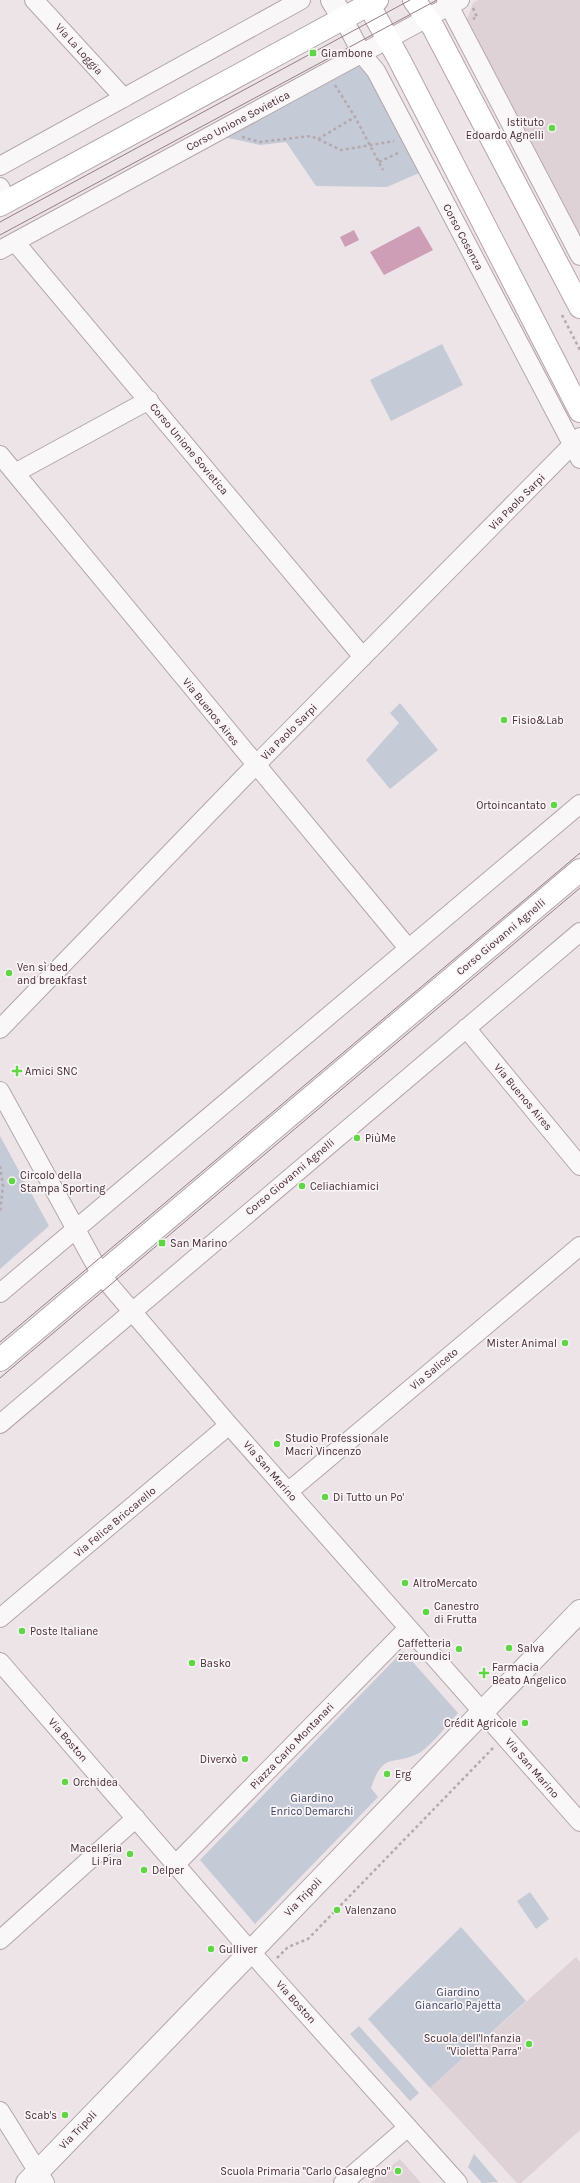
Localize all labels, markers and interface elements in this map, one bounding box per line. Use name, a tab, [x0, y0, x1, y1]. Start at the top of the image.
street label: Via La Loggia	[52, 21, 106, 77]
place label: Giambone	[321, 47, 373, 60]
marker: Giambone	[308, 48, 318, 58]
street label: Corso Unione Sovietica	[184, 88, 292, 154]
place label: Istituto Edoardo Agnelli	[466, 116, 544, 142]
marker: Istituto Edoardo Agnelli	[547, 123, 557, 133]
street label: Corso Cosenza	[440, 202, 486, 272]
street label: Corso Unione Sovietica	[147, 401, 231, 497]
street label: Via Paolo Sarpi	[486, 471, 548, 533]
street label: Via Buenos Aires	[180, 676, 242, 749]
street label: Via Paolo Sarpi	[258, 701, 320, 763]
place label: Fisio&Lab	[512, 714, 564, 727]
marker: Fisio&Lab	[499, 715, 509, 725]
place label: Ortoincantato	[476, 799, 546, 812]
marker: Ortoincantato	[549, 800, 559, 810]
street label: Corso Giovanni Agnelli	[454, 896, 548, 978]
place label: Ven sì bed and breakfast	[17, 961, 87, 987]
marker: Ven sì bed and breakfast	[4, 968, 14, 978]
street label: Via Buenos Aires	[491, 1061, 555, 1133]
place label: Amici SNC	[25, 1065, 78, 1078]
marker: Amici SNC	[12, 1066, 22, 1076]
place label: PiùMe	[365, 1132, 396, 1145]
marker: PiùMe	[352, 1133, 362, 1143]
street label: Corso Giovanni Agnelli	[243, 1136, 337, 1218]
place label: Circolo della Stampa Sporting	[20, 1169, 106, 1195]
marker: Circolo della Stampa Sporting	[7, 1176, 17, 1186]
place label: Celiachiamici	[310, 1180, 379, 1193]
marker: Celiachiamici	[297, 1181, 307, 1191]
place label: San Marino	[170, 1237, 227, 1250]
marker: San Marino	[157, 1238, 167, 1248]
place label: Mister Animal	[487, 1337, 557, 1350]
marker: Mister Animal	[560, 1338, 570, 1348]
street label: Via Saliceto	[407, 1345, 461, 1393]
place label: Studio Professionale Macrì Vincenzo	[285, 1432, 389, 1458]
street label: Via San Marino	[240, 1438, 300, 1504]
marker: Studio Professionale Macrì Vincenzo	[272, 1439, 282, 1449]
street label: Via Felice Briccarello	[71, 1484, 159, 1560]
place label: Di Tutto un Po'	[333, 1491, 404, 1504]
marker: Di Tutto un Po'	[320, 1492, 330, 1502]
place label: AltroMercato	[413, 1577, 477, 1590]
marker: AltroMercato	[400, 1578, 410, 1588]
place label: Canestro di Frutta	[434, 1600, 479, 1626]
marker: Canestro di Frutta	[421, 1607, 431, 1617]
place label: Poste Italiane	[30, 1625, 99, 1638]
marker: Poste Italiane	[17, 1626, 27, 1636]
place label: Caffetteria zeroundici	[398, 1637, 451, 1663]
place label: Salva	[517, 1642, 544, 1655]
marker: Salva	[504, 1643, 514, 1653]
marker: Caffetteria zeroundici	[454, 1644, 464, 1654]
place label: Basko	[200, 1657, 231, 1670]
marker: Basko	[187, 1658, 197, 1668]
place label: Farmacia Beato Angelico	[492, 1661, 566, 1687]
marker: Farmacia Beato Angelico	[479, 1668, 489, 1678]
street label: Piazza Carlo Montanari	[247, 1700, 337, 1792]
street label: Via Boston	[46, 1716, 90, 1764]
place label: Crédit Agricole	[444, 1717, 517, 1730]
marker: Crédit Agricole	[520, 1718, 530, 1728]
street label: Via San Marino	[502, 1735, 562, 1801]
place label: Diverxò	[200, 1753, 237, 1766]
marker: Diverxò	[240, 1754, 250, 1764]
place label: Erg	[395, 1768, 412, 1781]
marker: Erg	[382, 1769, 392, 1779]
place label: Orchidea	[73, 1776, 118, 1789]
marker: Orchidea	[60, 1777, 70, 1787]
park label: Giardino Enrico Demarchi	[270, 1792, 354, 1818]
place label: Macelleria Li Pira	[70, 1842, 122, 1868]
marker: Macelleria Li Pira	[125, 1849, 135, 1859]
place label: Delper	[152, 1864, 184, 1877]
marker: Delper	[139, 1865, 149, 1875]
street label: Via Tripoli	[281, 1875, 325, 1919]
place label: Valenzano	[345, 1904, 396, 1917]
marker: Valenzano	[332, 1905, 342, 1915]
place label: Gulliver	[219, 1943, 257, 1956]
marker: Gulliver	[206, 1944, 216, 1954]
street label: Via Boston	[273, 1978, 319, 2026]
park label: Giardino Giancarlo Pajetta	[415, 1986, 501, 2012]
place label: Scuola dell'Infanzia "Violetta Parra"	[424, 2032, 522, 2058]
marker: Scuola dell'Infanzia "Violetta Parra"	[524, 2039, 534, 2049]
street label: Via Tripoli	[56, 2108, 100, 2152]
place label: Scab's	[25, 2109, 57, 2122]
marker: Scab's	[60, 2110, 70, 2120]
place label: Scuola Primaria "Carlo Casalegno"	[220, 2165, 391, 2178]
marker: Scuola Primaria "Carlo Casalegno"	[393, 2166, 403, 2176]

